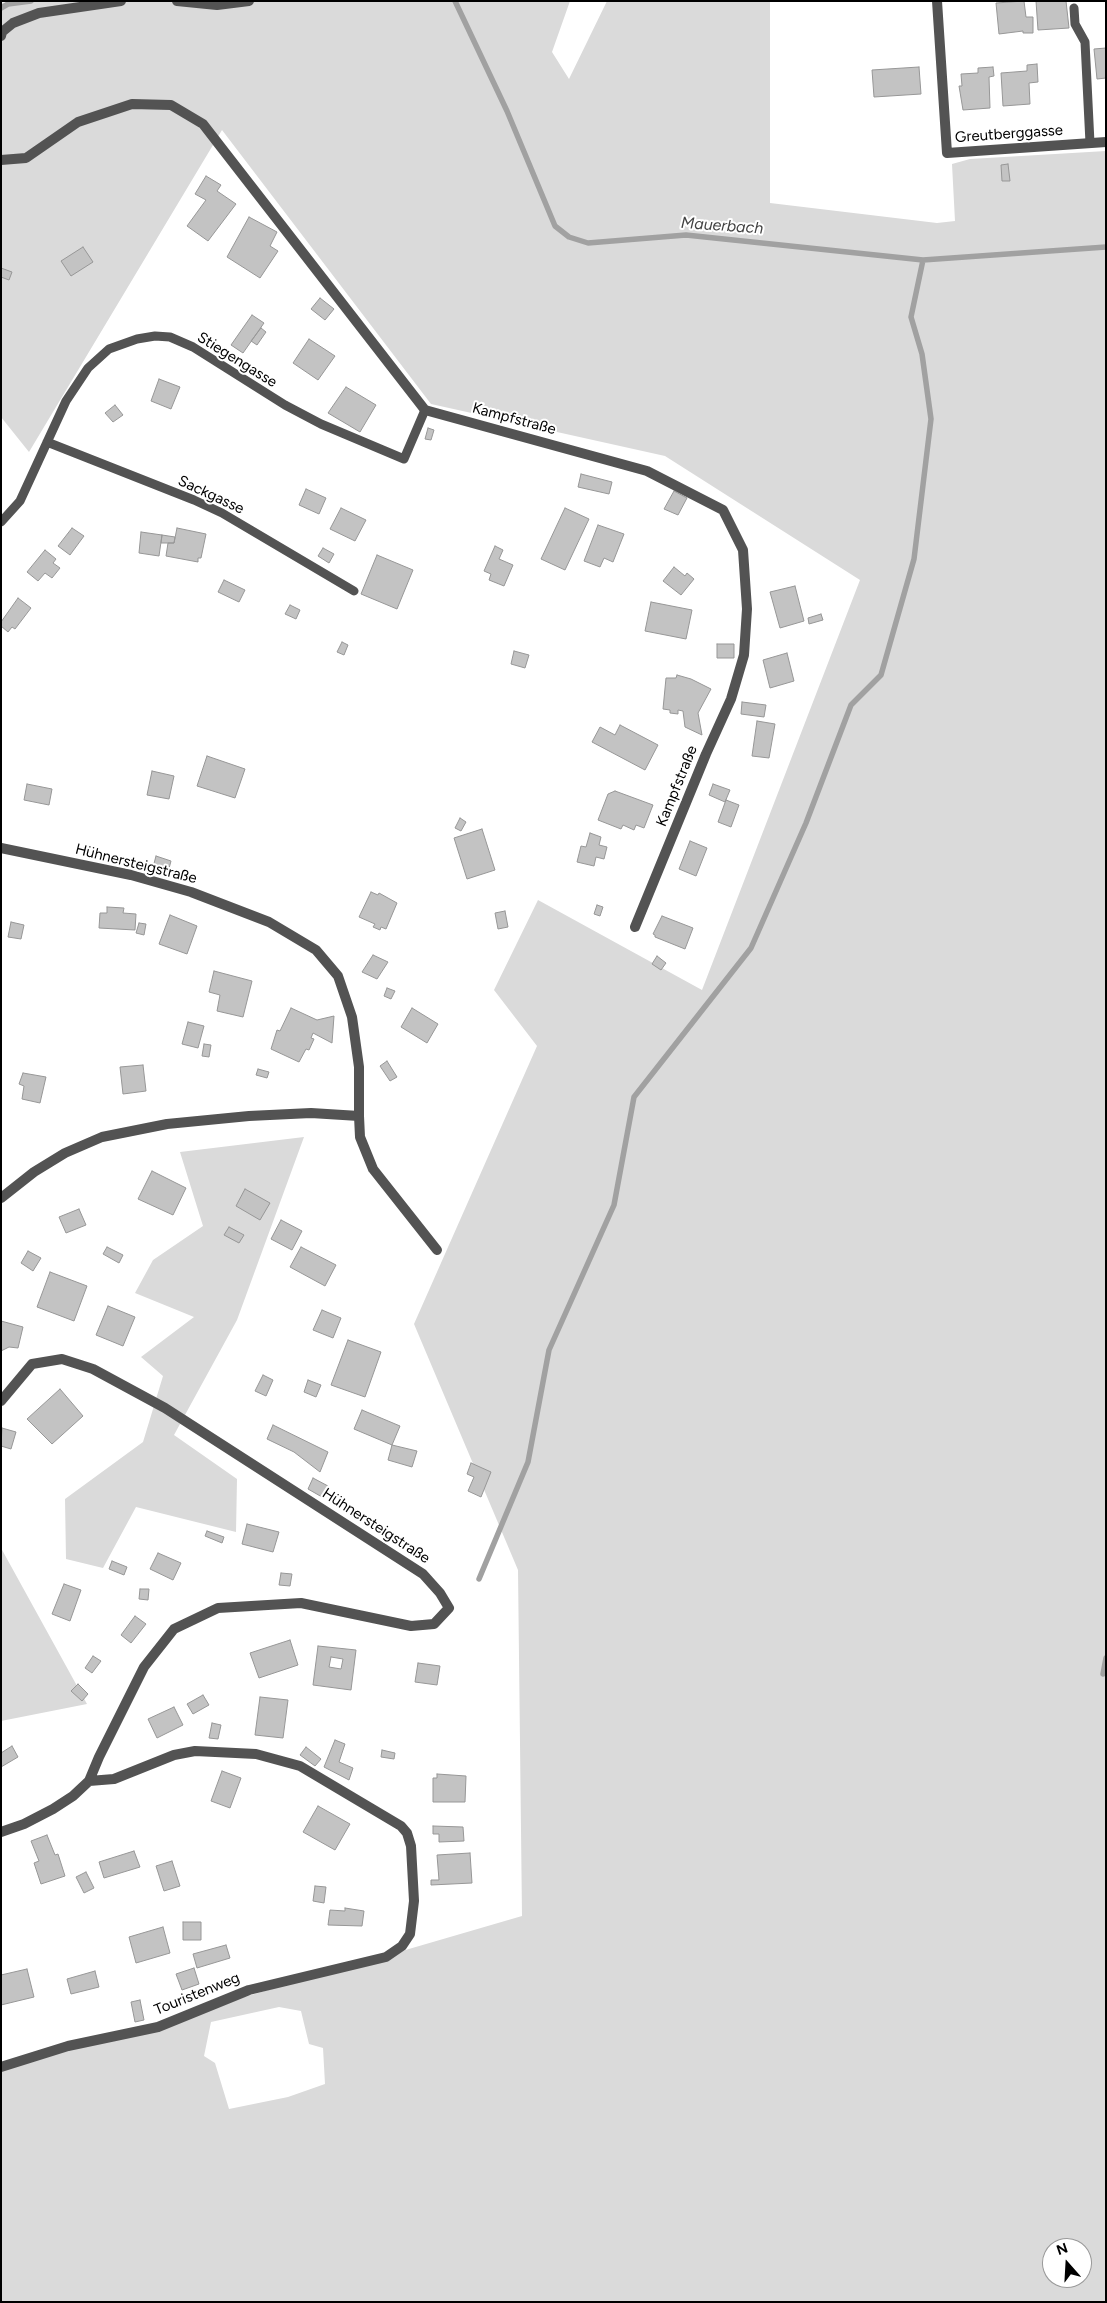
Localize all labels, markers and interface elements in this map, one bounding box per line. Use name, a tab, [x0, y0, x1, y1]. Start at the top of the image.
street label: Greutberggasse	[954, 121, 1064, 147]
water label: Mauerbach	[680, 214, 764, 238]
street label: Stiegengasse	[194, 328, 280, 392]
street label: Kampfstraße	[470, 399, 558, 439]
street label: Sackgasse	[175, 472, 247, 518]
street label: Kampfstraße	[653, 743, 701, 829]
street label: Hühnersteigstraße	[73, 840, 199, 888]
street label: Hühnersteigstraße	[319, 1484, 433, 1568]
street label: Touristenweg	[152, 1969, 242, 2019]
north arrow	[1042, 2238, 1092, 2288]
text: N	[1054, 2239, 1070, 2259]

